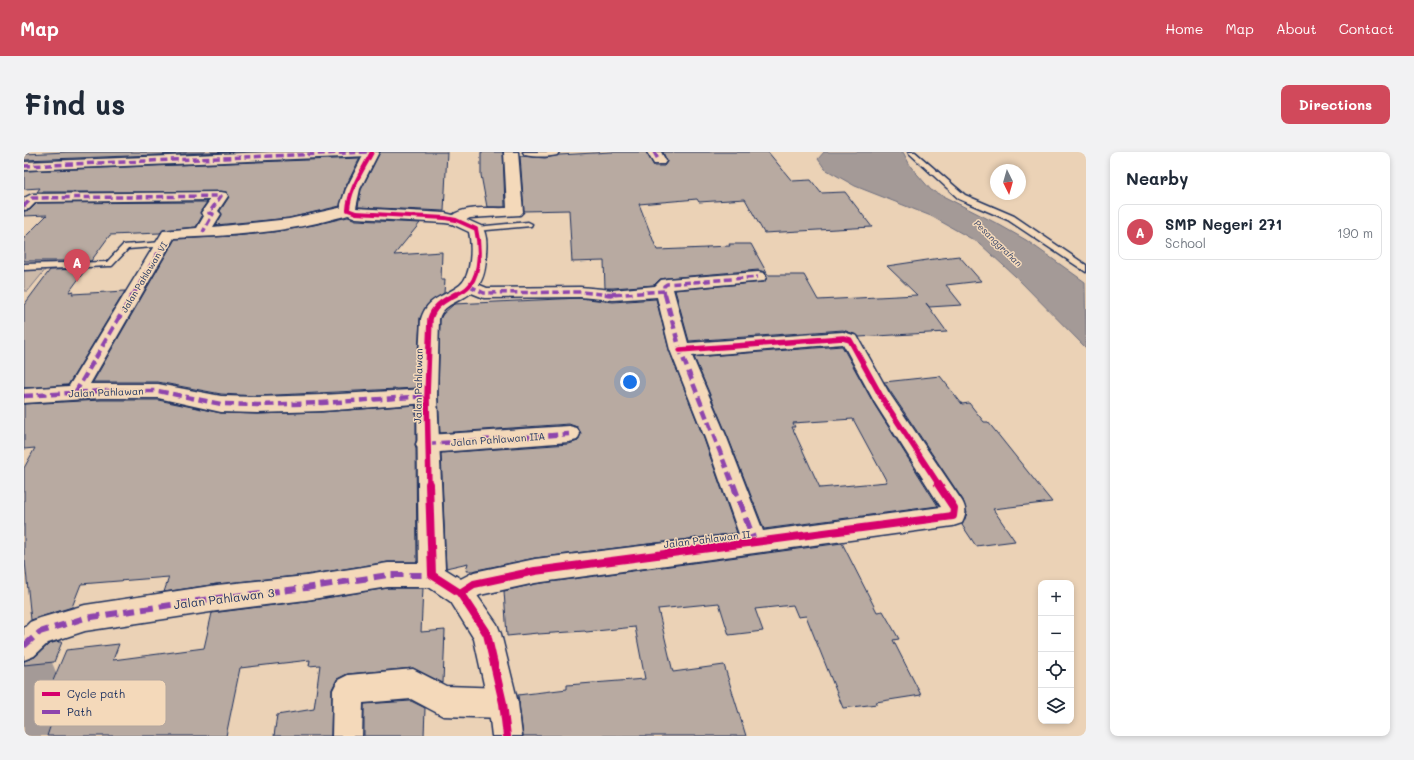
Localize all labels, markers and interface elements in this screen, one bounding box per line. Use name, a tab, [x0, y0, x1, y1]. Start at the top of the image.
text: Map	[20, 16, 59, 41]
text: Home	[1165, 19, 1203, 38]
text: Map	[1225, 19, 1254, 38]
text: About	[1276, 19, 1317, 38]
text: Contact	[1339, 19, 1394, 38]
button: Directions	[1281, 85, 1390, 124]
text: Find us	[24, 86, 125, 122]
north arrow	[990, 164, 1026, 200]
text: Nearby	[1126, 167, 1188, 189]
text: SMP Negeri 271	[1165, 214, 1282, 234]
water label: Pesanggrahan	[972, 217, 1024, 269]
text: A	[1135, 224, 1145, 241]
text: 190 m	[1337, 224, 1373, 241]
text: School	[1165, 234, 1206, 251]
street label: Jalan Pahlawan VI	[119, 240, 169, 314]
pin: A	[64, 249, 90, 282]
street label: Jalan Pahlawan	[410, 348, 426, 424]
your location	[620, 372, 640, 392]
street label: Jalan Pahlawan	[68, 384, 144, 400]
street label: Jalan Pahlawan IIA	[450, 429, 546, 449]
street label: Jalan Pahlawan II	[663, 527, 752, 551]
map controls	[1038, 580, 1074, 724]
button: +	[1038, 580, 1074, 616]
street label: Jalan Pahlawan 3	[173, 584, 275, 612]
button: −	[1038, 616, 1074, 652]
button: locate	[1038, 652, 1074, 688]
legend	[34, 680, 166, 726]
text: Cycle path	[67, 686, 125, 701]
button: layers	[1038, 688, 1074, 724]
text: Path	[67, 704, 92, 719]

